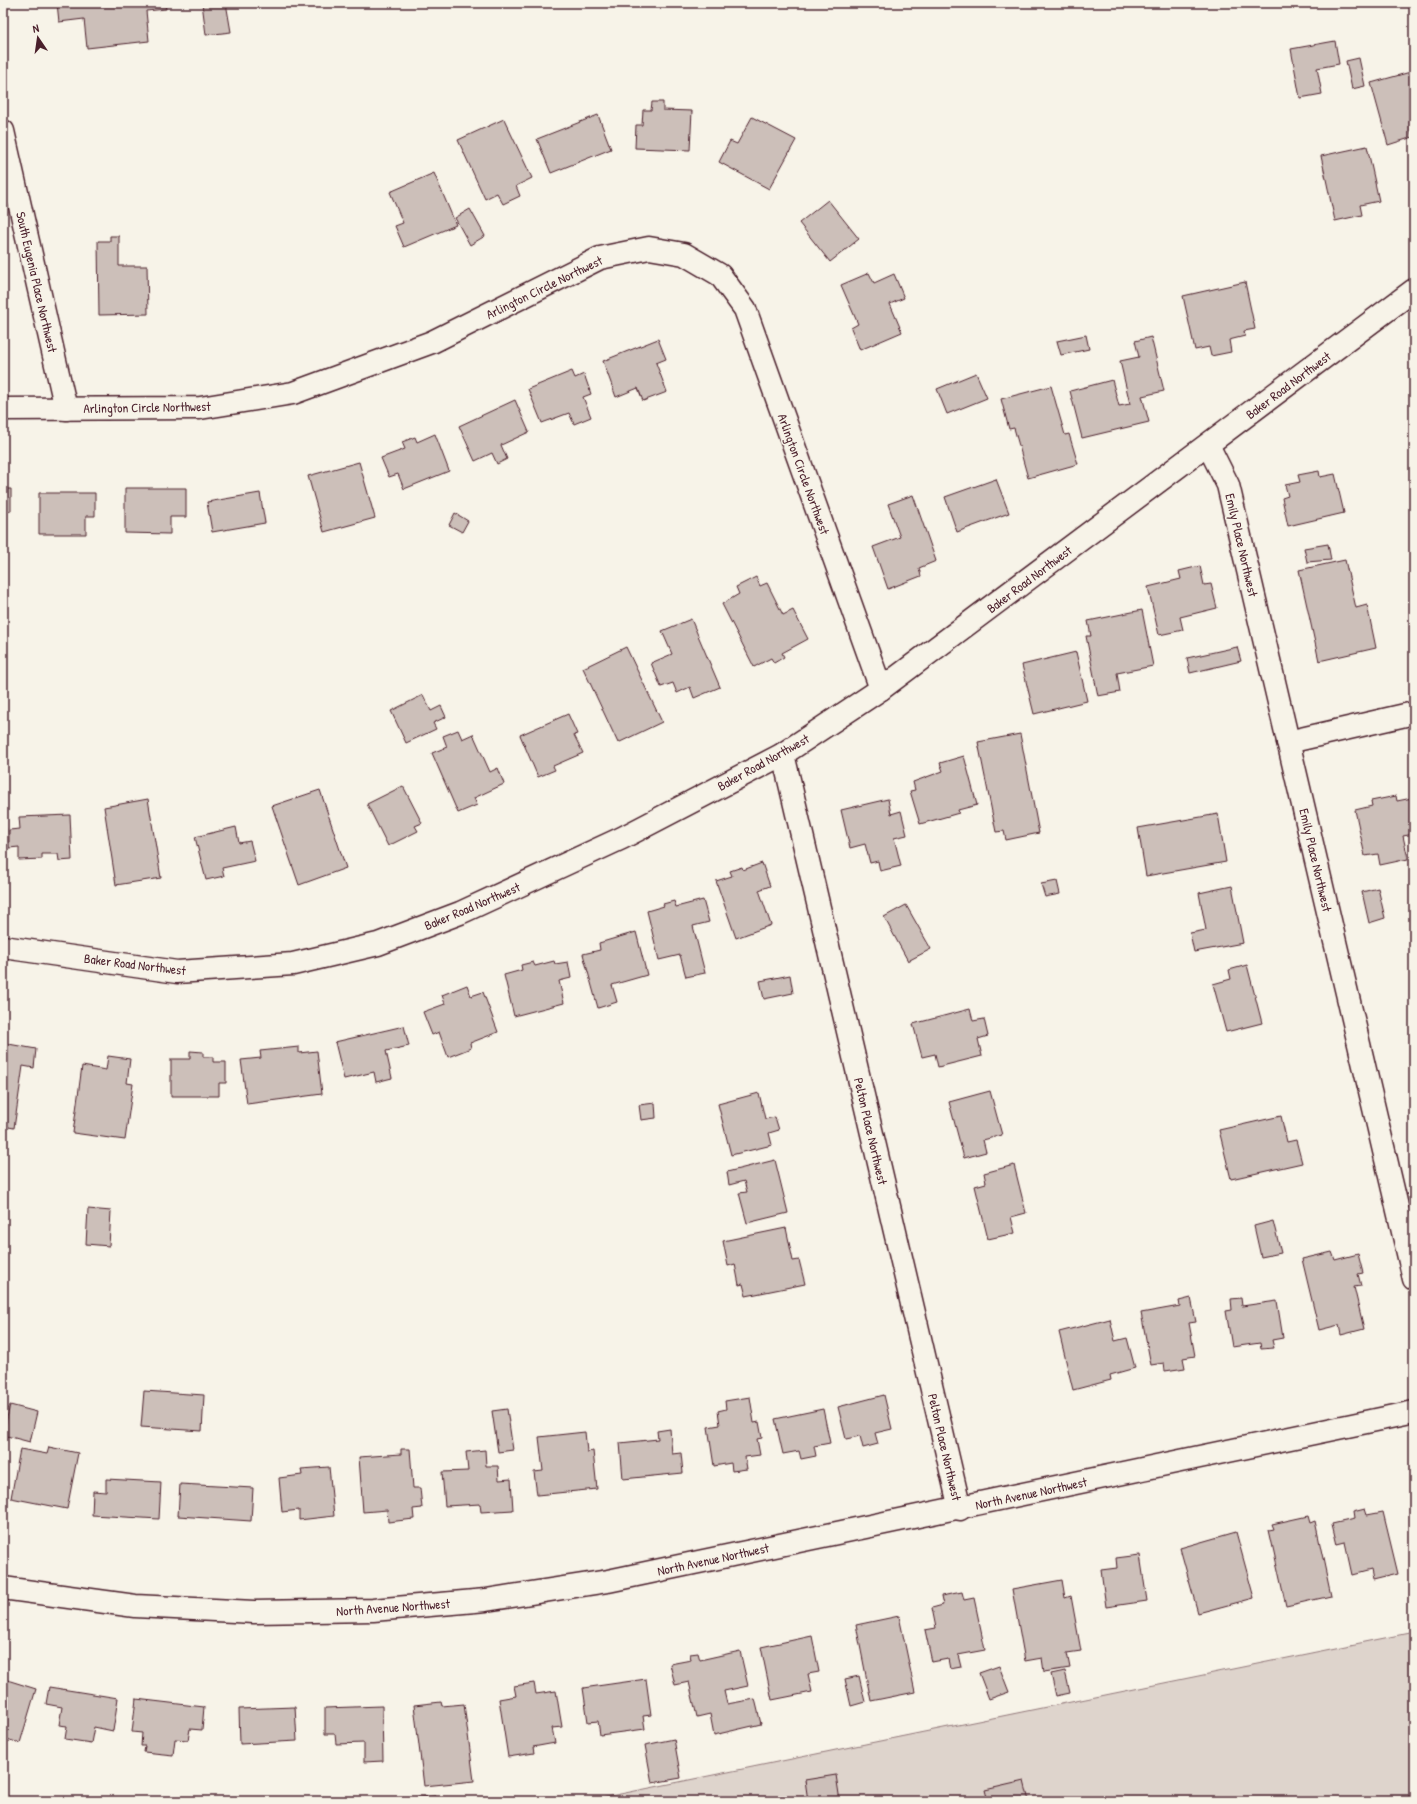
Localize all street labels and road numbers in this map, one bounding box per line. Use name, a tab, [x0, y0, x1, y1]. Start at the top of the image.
street label: South Eugenia Place Northwest	[12, 210, 62, 355]
street label: Arlington Circle Northwest	[483, 251, 606, 323]
street label: Baker Road Northwest	[1242, 347, 1335, 423]
street label: Arlington Circle Northwest	[83, 397, 211, 417]
street label: Arlington Circle Northwest	[774, 411, 834, 537]
street label: Emily Place Northwest	[1221, 492, 1263, 599]
street label: Baker Road Northwest	[983, 541, 1076, 617]
street label: Baker Road Northwest	[714, 729, 813, 795]
street label: Emily Place Northwest	[1295, 807, 1337, 914]
street label: Baker Road Northwest	[421, 878, 523, 934]
street label: Baker Road Northwest	[83, 949, 187, 979]
street label: Pelton Place Northwest	[850, 1076, 892, 1187]
street label: Pelton Place Northwest	[924, 1392, 966, 1503]
street label: North Avenue Northwest	[973, 1472, 1089, 1514]
street label: North Avenue Northwest	[655, 1538, 771, 1580]
street label: North Avenue Northwest	[336, 1594, 451, 1620]

